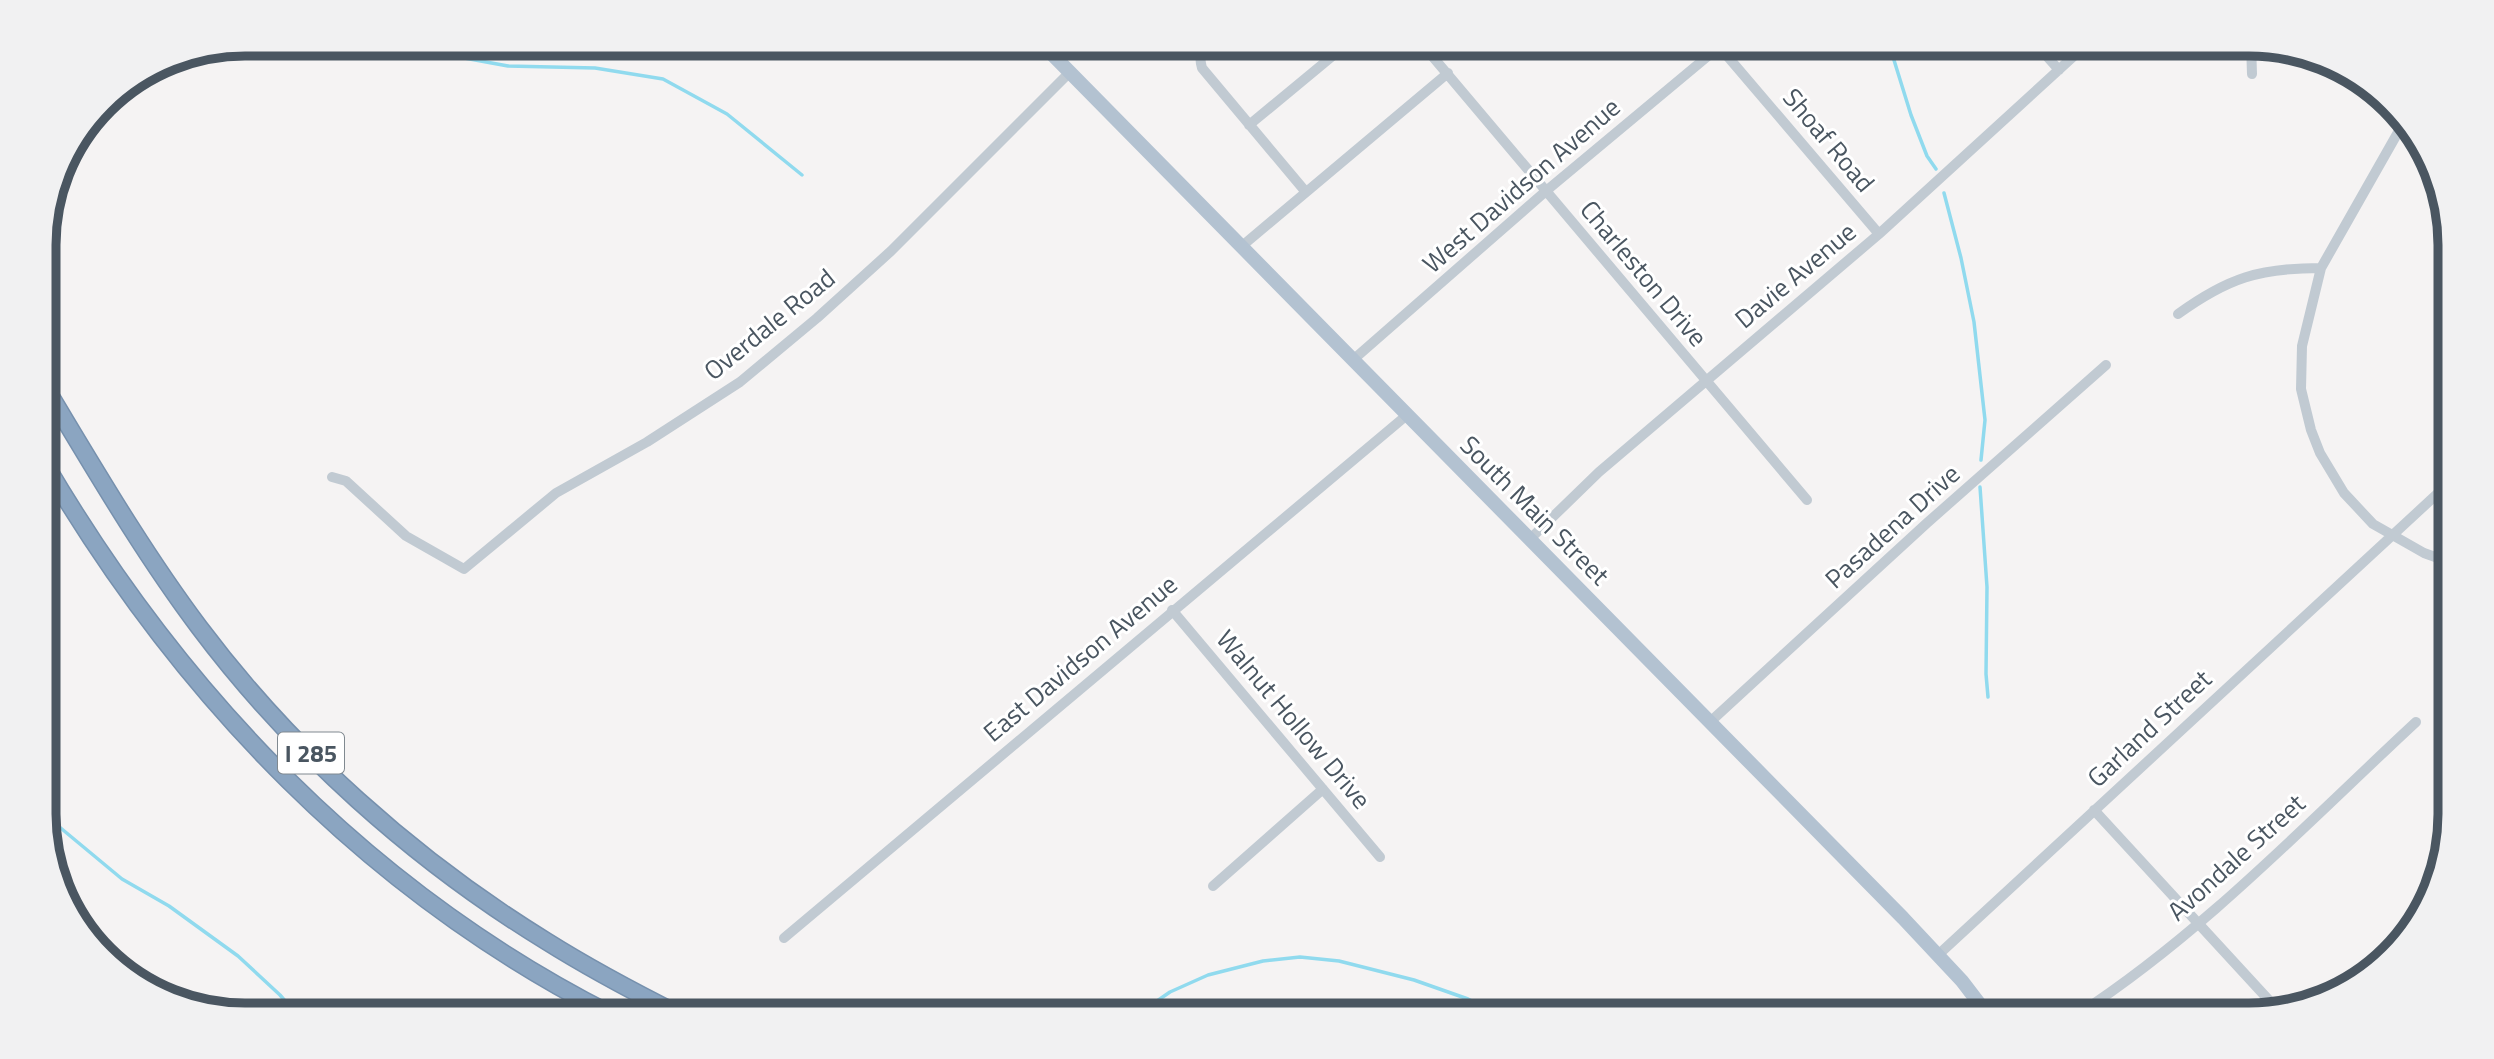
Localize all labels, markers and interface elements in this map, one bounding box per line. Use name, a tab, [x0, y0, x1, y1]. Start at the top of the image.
street label: Shoaf Road	[1774, 79, 1884, 201]
street label: West Davidson Avenue	[1413, 88, 1629, 282]
street label: Charleston Drive	[1571, 191, 1717, 355]
street label: Davie Avenue	[1726, 212, 1864, 338]
street label: Overdale Road	[695, 259, 843, 389]
street label: South Main Street	[1451, 426, 1619, 594]
street label: Pasadena Drive	[1816, 455, 1968, 597]
street label: East Davidson Avenue	[974, 565, 1186, 751]
street label: Walnut Hollow Drive	[1207, 621, 1381, 817]
street label: Garland Street	[2078, 660, 2220, 796]
road number: I 285	[278, 732, 344, 774]
street label: Avondale Street	[2158, 784, 2314, 930]

